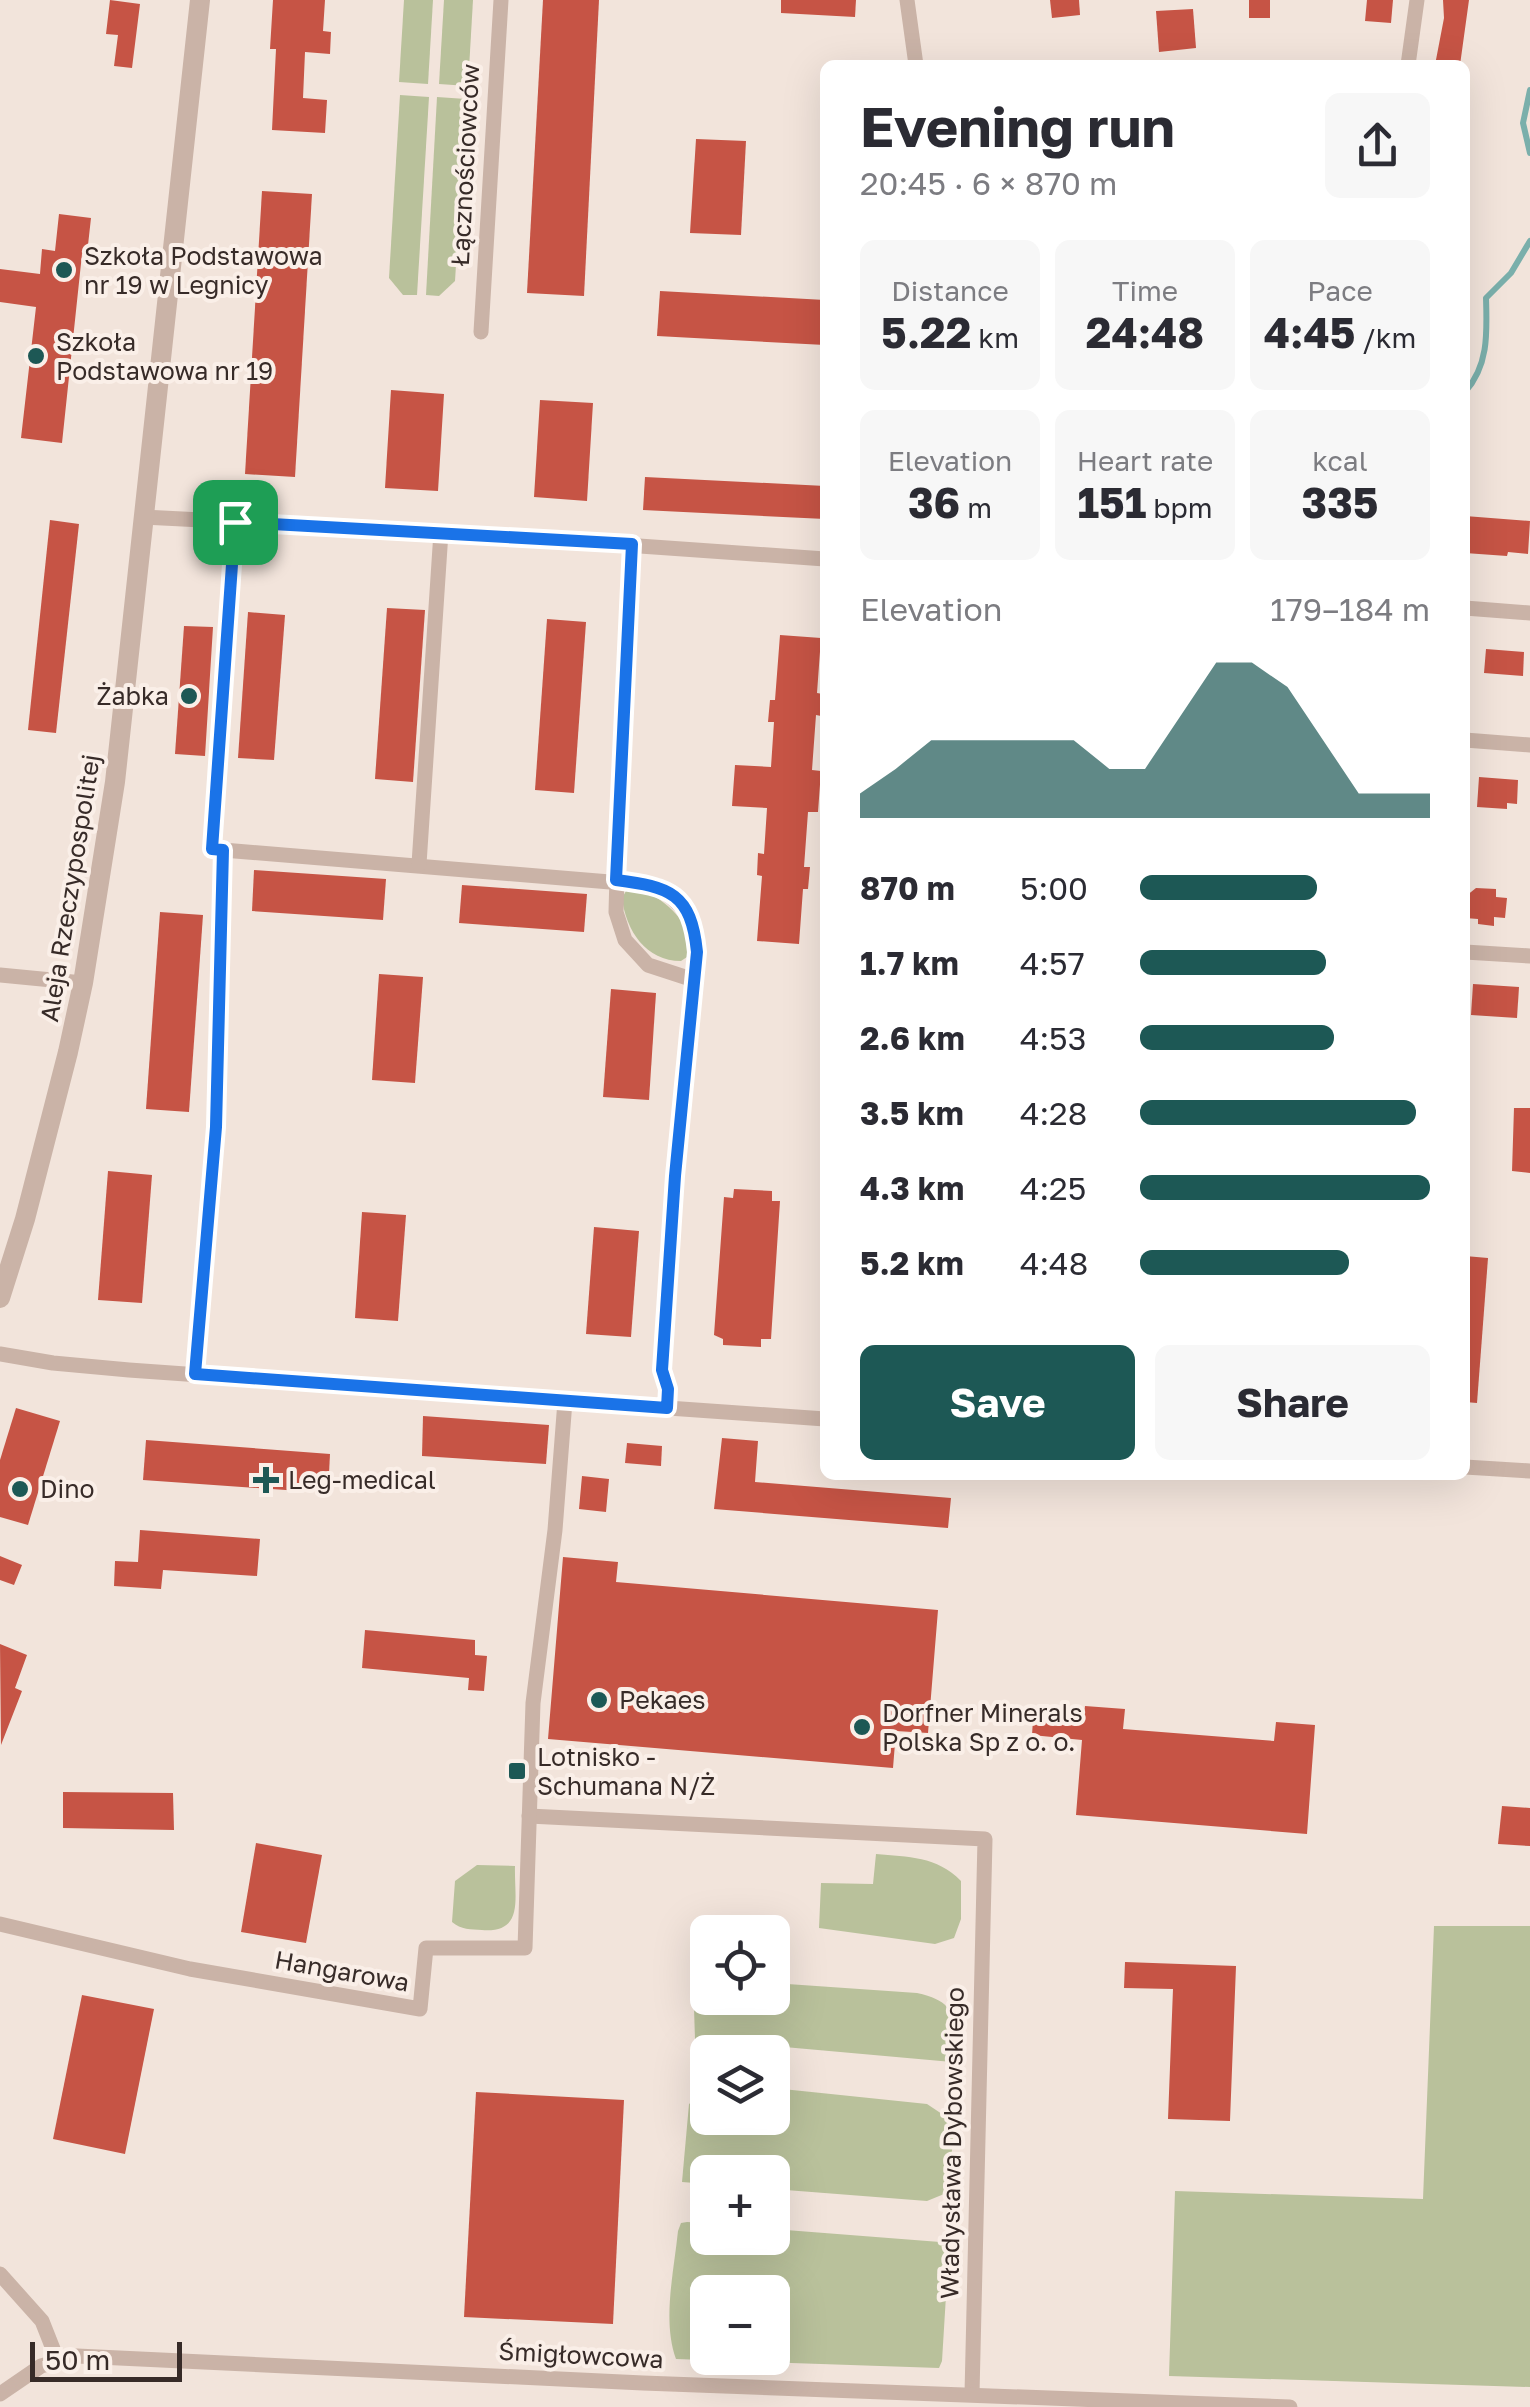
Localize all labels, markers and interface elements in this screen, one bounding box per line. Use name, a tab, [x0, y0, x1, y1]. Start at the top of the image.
street label: Łącznościowców	[444, 63, 485, 267]
text: Evening run	[860, 93, 1175, 159]
button: share	[1325, 93, 1430, 198]
text: 20:45 · 6 × 870 m	[860, 164, 1117, 202]
place label: Szkoła Podstawowa nr 19 w Legnicy	[84, 240, 323, 300]
marker: Szkoła Podstawowa nr 19 w Legnicy	[53, 259, 75, 281]
text: Distance	[891, 274, 1009, 307]
text: Time	[1112, 274, 1178, 307]
text: Pace	[1307, 274, 1373, 307]
text: 5.22	[881, 307, 971, 357]
text: 24:48	[1086, 307, 1204, 357]
text: 4:45	[1264, 307, 1355, 357]
text: km	[971, 321, 1019, 354]
text: /km	[1355, 321, 1416, 354]
place label: Szkoła Podstawowa nr 19	[56, 326, 273, 386]
marker: Szkoła Podstawowa nr 19	[25, 345, 47, 367]
text: Elevation	[888, 444, 1012, 477]
text: Heart rate	[1077, 444, 1213, 477]
text: kcal	[1312, 444, 1368, 477]
text: 36	[908, 477, 960, 527]
text: 151	[1077, 477, 1146, 527]
text: 335	[1302, 477, 1378, 527]
pin	[193, 480, 278, 565]
text: m	[960, 491, 992, 524]
text: bpm	[1146, 491, 1213, 524]
icon: arrive	[208, 495, 263, 550]
text: Elevation	[860, 590, 1002, 628]
text: 179–184 m	[1270, 590, 1430, 628]
place label: Żabka	[96, 680, 169, 711]
marker: Żabka	[178, 685, 200, 707]
street label: Aleja Rzeczypospolitej	[33, 752, 106, 1024]
text: 870 m	[860, 869, 955, 907]
text: 5:00	[1020, 869, 1088, 907]
text: 1.7 km	[860, 944, 959, 982]
text: 4:57	[1020, 944, 1085, 982]
text: 2.6 km	[860, 1019, 965, 1057]
text: 4:53	[1020, 1019, 1086, 1057]
text: 3.5 km	[860, 1094, 964, 1132]
text: 4:28	[1020, 1094, 1087, 1132]
text: 4.3 km	[860, 1169, 964, 1207]
text: 4:25	[1020, 1169, 1086, 1207]
text: 5.2 km	[860, 1244, 964, 1282]
text: 4:48	[1020, 1244, 1088, 1282]
button: Save	[860, 1345, 1135, 1460]
button: Share	[1155, 1345, 1430, 1460]
place label: Leg-medical	[288, 1464, 436, 1495]
marker: Leg-medical	[253, 1467, 279, 1493]
place label: Dino	[40, 1473, 95, 1504]
marker: Dino	[9, 1478, 31, 1500]
place label: Pekaes	[619, 1684, 705, 1715]
marker: Pekaes	[588, 1689, 610, 1711]
place label: Dorfner Minerals Polska Sp z o. o.	[882, 1697, 1083, 1757]
marker: Dorfner Minerals Polska Sp z o. o.	[851, 1716, 873, 1738]
place label: Lotnisko - Schumana N/Ż	[537, 1741, 715, 1801]
marker: Lotnisko - Schumana N/Ż	[506, 1760, 528, 1782]
map controls	[690, 1915, 790, 2375]
button: locate	[690, 1915, 790, 2015]
street label: Hangarowa	[272, 1943, 412, 1998]
street label: Władysława Dybowskiego	[933, 1987, 970, 2299]
button: layers	[690, 2035, 790, 2135]
button: +	[690, 2155, 790, 2255]
button: −	[690, 2275, 790, 2375]
street label: Śmigłowcowa	[498, 2335, 664, 2374]
scale bar	[30, 2337, 182, 2382]
text: 50 m	[45, 2343, 110, 2376]

